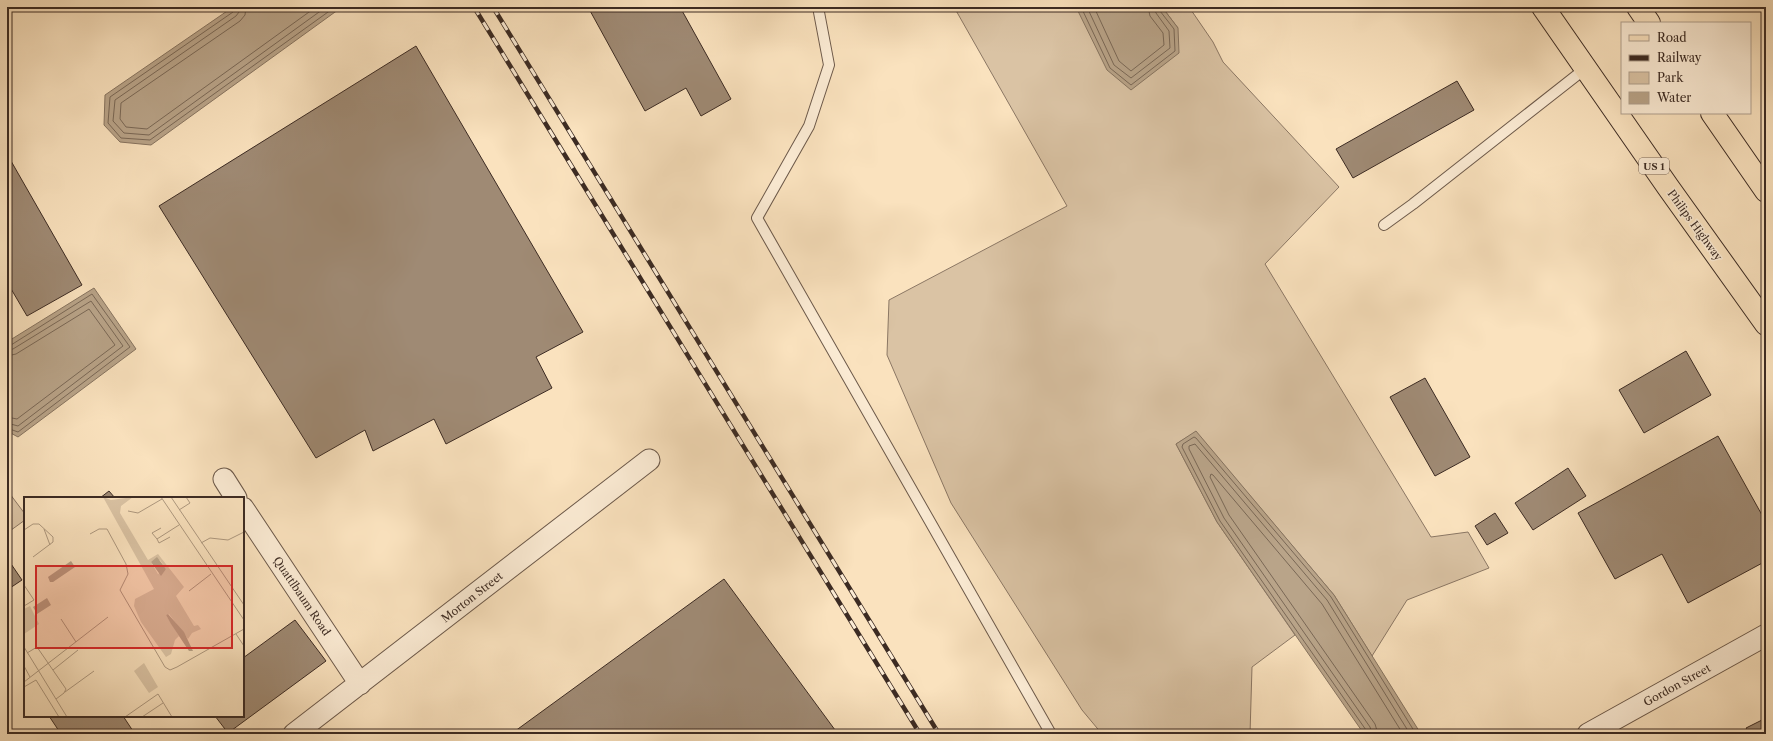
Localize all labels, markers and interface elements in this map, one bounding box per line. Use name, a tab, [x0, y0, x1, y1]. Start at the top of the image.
legend	[1621, 22, 1751, 114]
text: Road	[1657, 30, 1687, 45]
text: Railway	[1657, 50, 1702, 65]
text: Park	[1657, 70, 1684, 85]
text: Water	[1656, 90, 1691, 105]
road number: US 1	[1639, 158, 1669, 174]
street label: Philips Highway	[1665, 187, 1726, 264]
inset map	[24, 497, 244, 717]
street label: Quattlbaum Road	[270, 554, 334, 638]
street label: Morton Street	[439, 569, 505, 625]
street label: Gordon Street	[1641, 661, 1713, 709]

